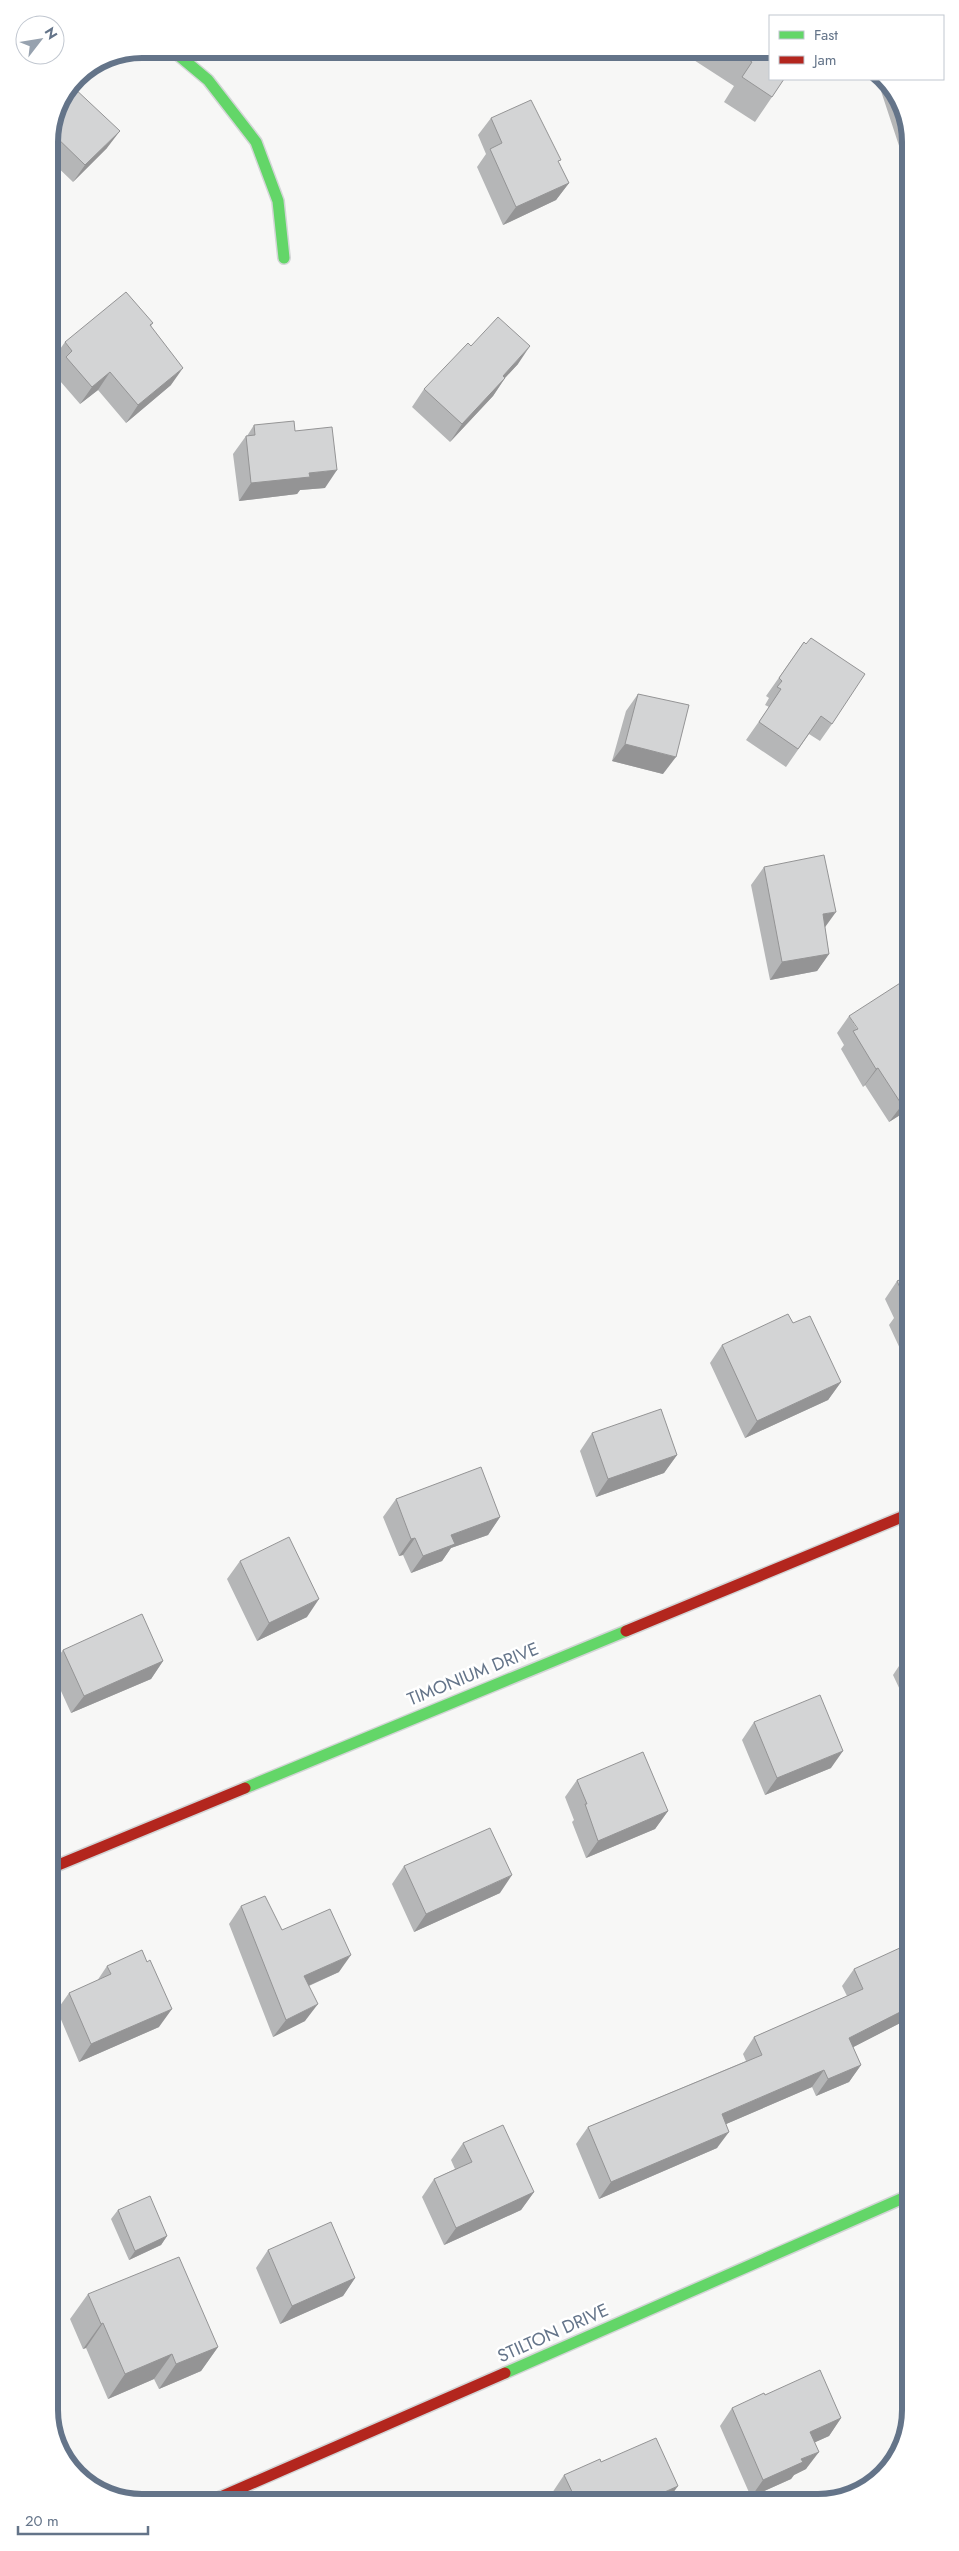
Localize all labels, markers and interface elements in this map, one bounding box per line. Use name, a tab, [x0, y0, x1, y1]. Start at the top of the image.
north arrow	[15, 15, 65, 65]
legend	[769, 15, 944, 80]
text: N	[40, 23, 63, 43]
text: Fast	[814, 24, 838, 46]
text: Jam	[812, 49, 837, 71]
street label: TIMONIUM DRIVE	[403, 1636, 543, 1712]
street label: STILTON DRIVE	[493, 2297, 613, 2369]
scale bar	[18, 2504, 148, 2536]
text: 20 m	[25, 2510, 59, 2532]

